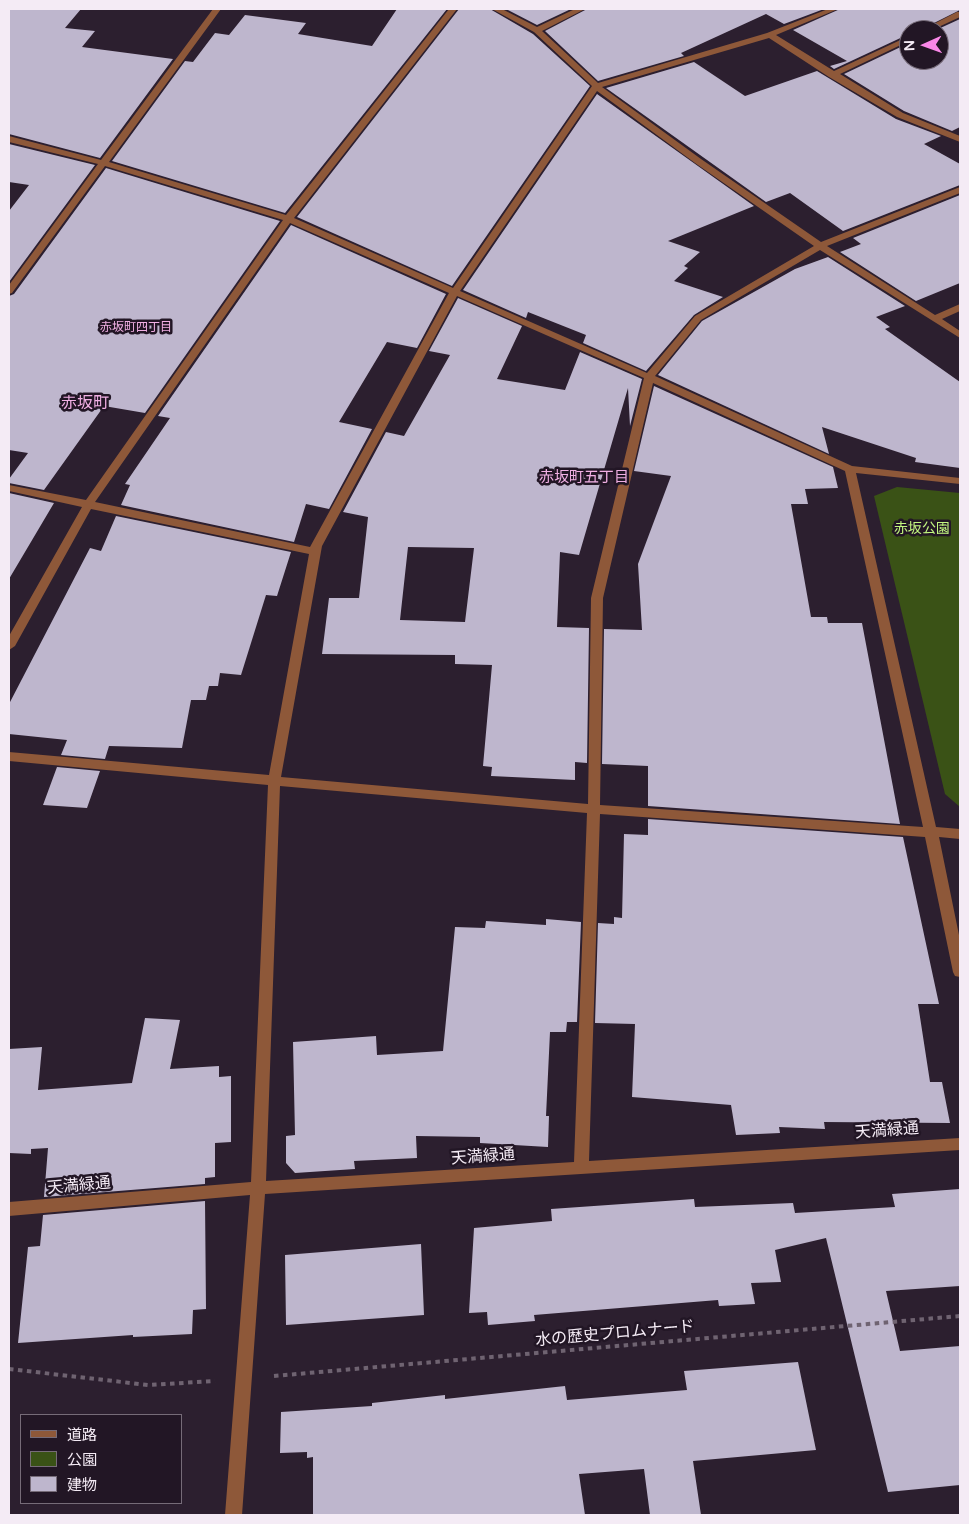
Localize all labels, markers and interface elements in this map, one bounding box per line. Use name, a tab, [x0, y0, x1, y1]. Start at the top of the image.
north arrow	[899, 20, 949, 70]
text: N	[901, 40, 918, 51]
district label: 赤坂町四丁目	[100, 321, 172, 335]
district label: 赤坂町	[61, 394, 109, 414]
district label: 赤坂町五丁目	[539, 469, 629, 487]
park label: 赤坂公園	[894, 521, 950, 537]
street label: 天満緑通	[854, 1119, 920, 1143]
street label: 天満緑通	[450, 1145, 516, 1169]
street label: 天満緑通	[46, 1174, 112, 1198]
street label: 水の歴史プロムナード	[534, 1317, 696, 1351]
legend	[20, 1414, 182, 1504]
text: 道路	[67, 1426, 97, 1444]
text: 公園	[67, 1451, 97, 1469]
text: 建物	[67, 1476, 97, 1494]

